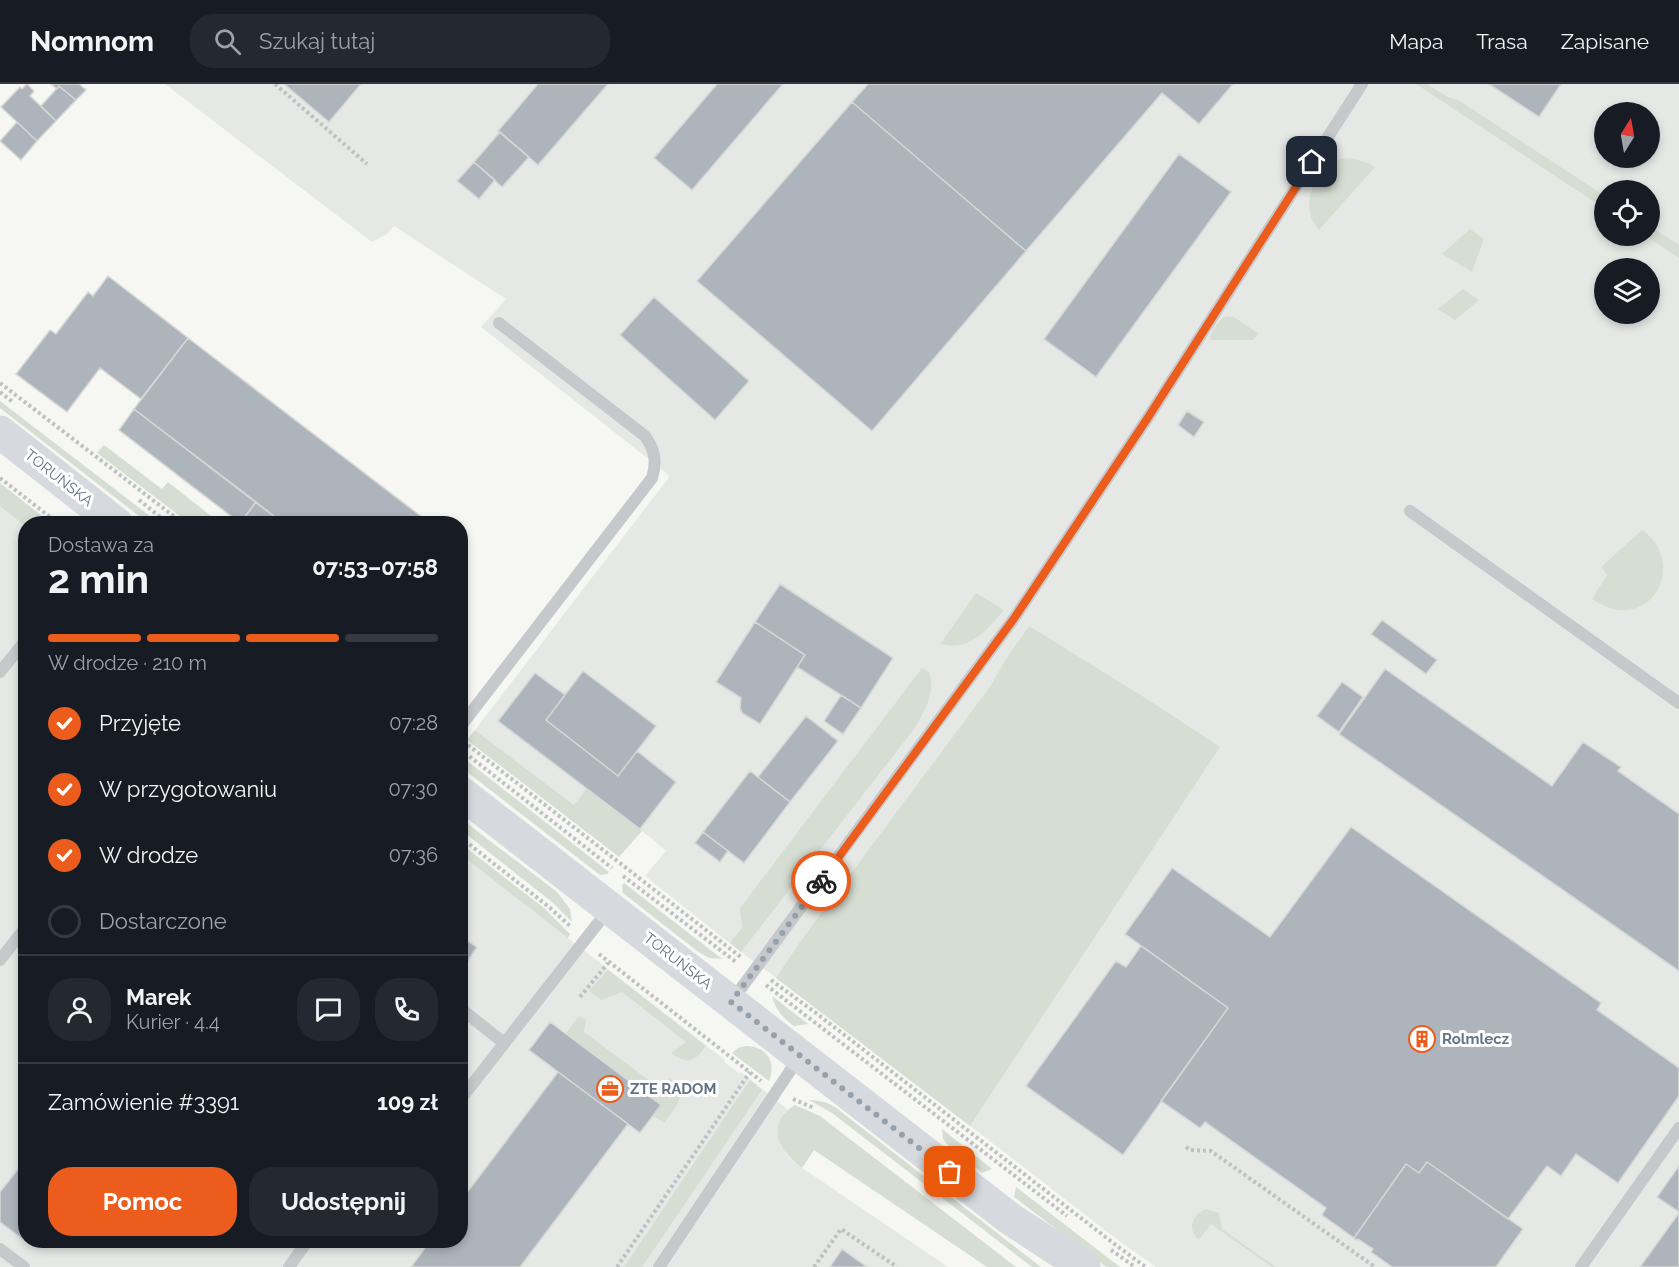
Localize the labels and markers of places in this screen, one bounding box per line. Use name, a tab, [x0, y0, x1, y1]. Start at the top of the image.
pin	[1286, 136, 1337, 187]
building icon: Rolmlecz	[1407, 1024, 1437, 1054]
place label: Rolmlecz	[1442, 1030, 1509, 1048]
office icon: ZTE RADOM	[595, 1074, 625, 1104]
place label: ZTE RADOM	[630, 1080, 716, 1098]
pin	[924, 1146, 975, 1197]

